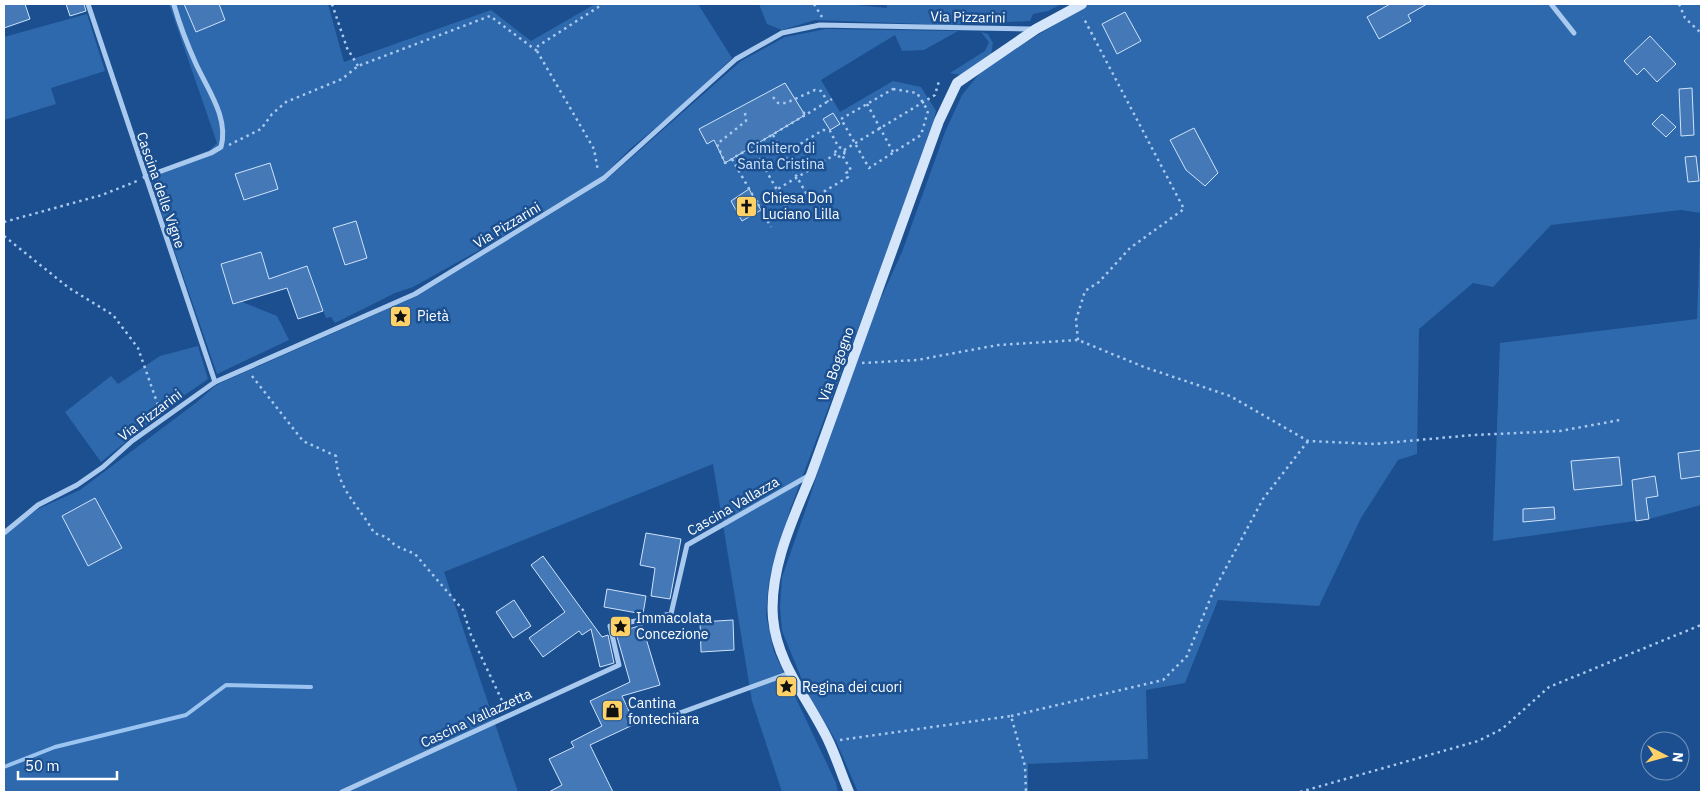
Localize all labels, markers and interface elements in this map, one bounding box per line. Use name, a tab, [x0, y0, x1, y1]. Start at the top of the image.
street label: Via Pizzarini	[930, 7, 1006, 27]
street label: Cascina delle Vigne	[133, 130, 189, 251]
park label: Cimitero di Santa Cristina	[737, 139, 825, 173]
place label: Chiesa Don Luciano Lilla	[762, 189, 840, 223]
church icon: Chiesa Don Luciano Lilla	[734, 194, 758, 218]
street label: Via Pizzarini	[470, 198, 544, 252]
place icon: Pietà	[389, 304, 413, 328]
place label: Pietà	[417, 307, 450, 325]
street label: Via Bogogno	[814, 324, 858, 404]
street label: Via Pizzarini	[114, 385, 186, 445]
street label: Cascina Vallazza	[684, 472, 783, 540]
place label: Immacolata Concezione	[636, 609, 713, 643]
place icon: Immacolata Concezione	[608, 614, 632, 638]
place icon: Regina dei cuori	[774, 675, 798, 699]
place label: Regina dei cuori	[802, 678, 902, 696]
street label: Cascina Vallazzetta	[418, 684, 535, 752]
place label: Cantina fontechiara	[628, 694, 700, 728]
shop icon: Cantina fontechiara	[600, 699, 624, 723]
north arrow	[1640, 731, 1690, 781]
scale bar	[18, 748, 116, 780]
text: N	[1668, 751, 1687, 763]
text: 50 m	[25, 756, 60, 775]

